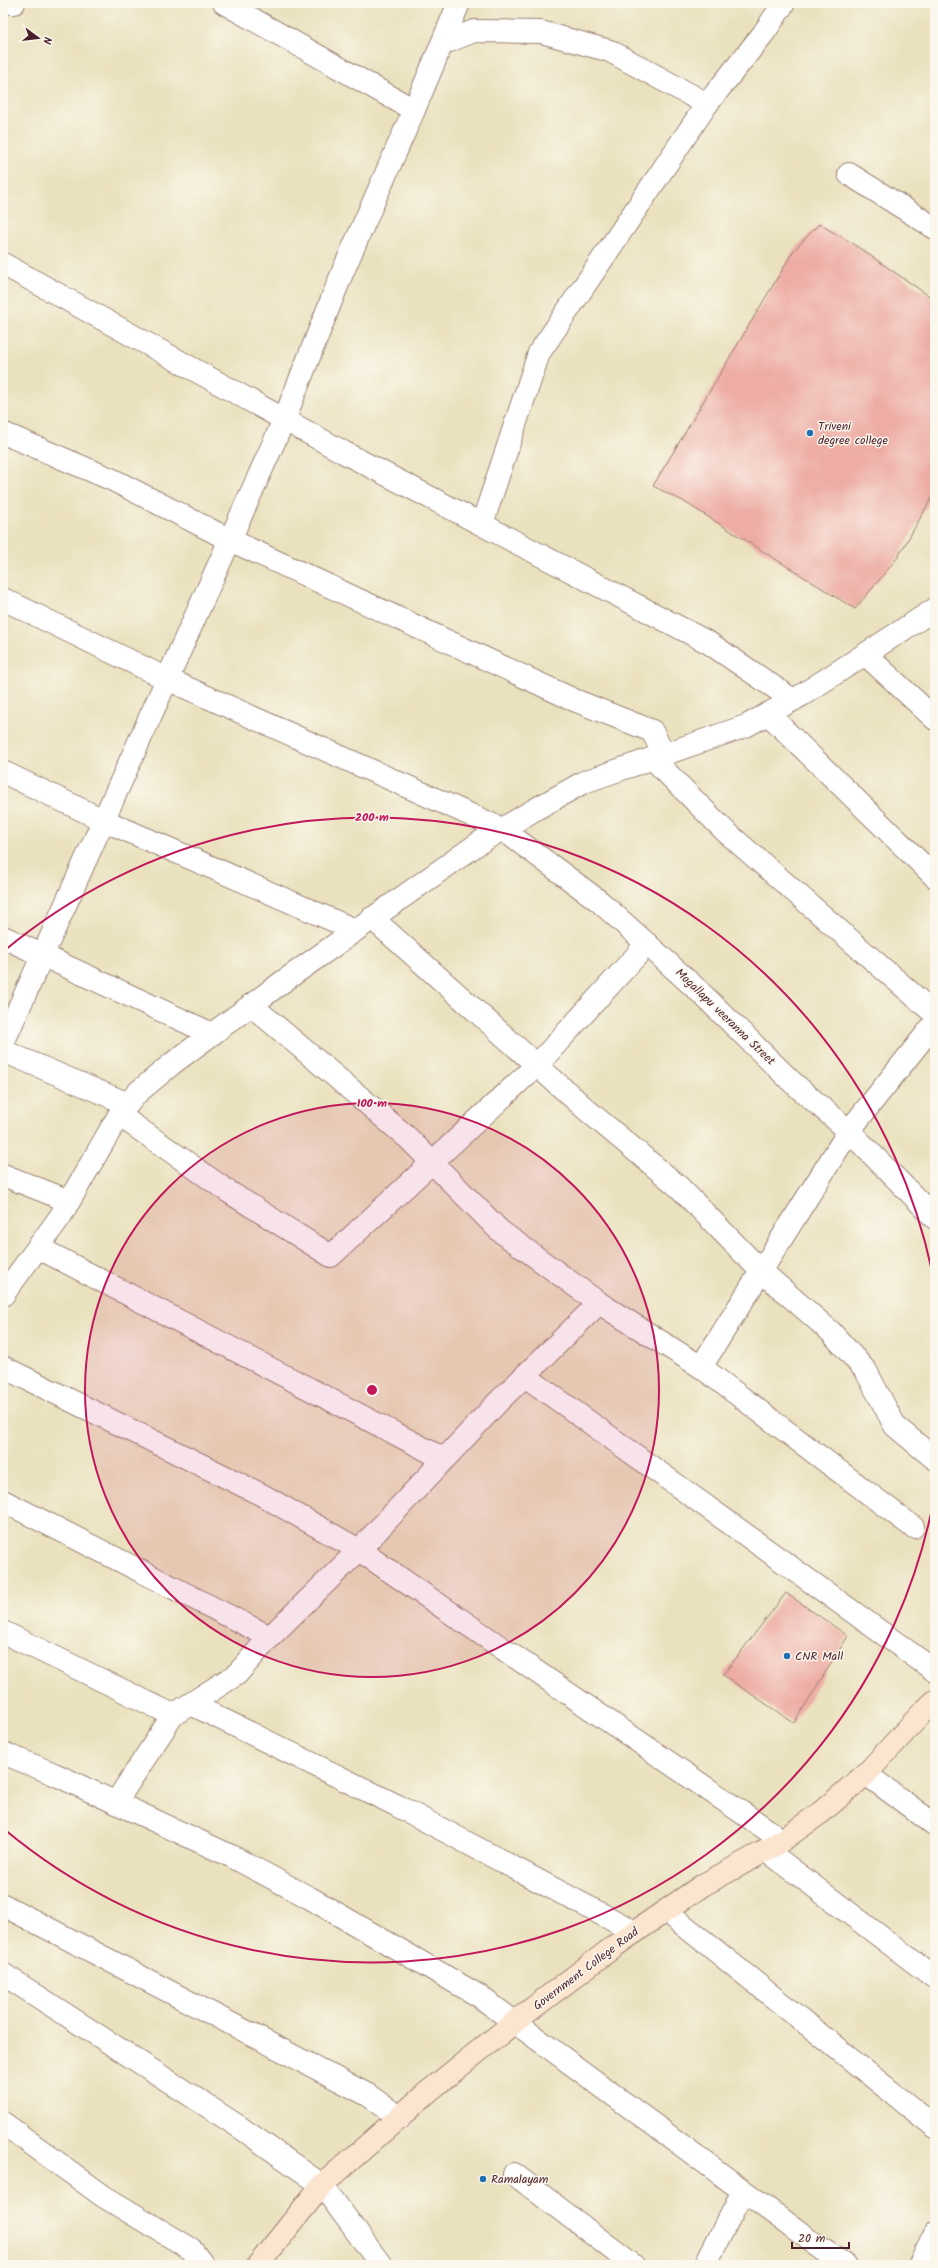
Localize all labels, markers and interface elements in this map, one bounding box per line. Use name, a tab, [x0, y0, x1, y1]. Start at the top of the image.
north arrow	[18, 18, 58, 58]
text: N	[37, 35, 56, 46]
place label: Triveni degree college	[818, 417, 888, 450]
marker: Triveni degree college	[805, 428, 815, 438]
text: 200 m	[355, 808, 389, 827]
street label: Mogallapu veeranna Street	[670, 964, 780, 1070]
text: 100 m	[357, 1094, 387, 1113]
centre of rings	[365, 1383, 379, 1397]
place label: CNR Mall	[795, 1647, 843, 1666]
marker: CNR Mall	[782, 1651, 792, 1661]
street label: Government College Road	[529, 1922, 644, 2015]
place label: Ramalayam	[491, 2170, 549, 2189]
marker: Ramalayam	[478, 2174, 488, 2184]
scale bar	[792, 2224, 849, 2250]
text: 20 m	[798, 2229, 826, 2248]

